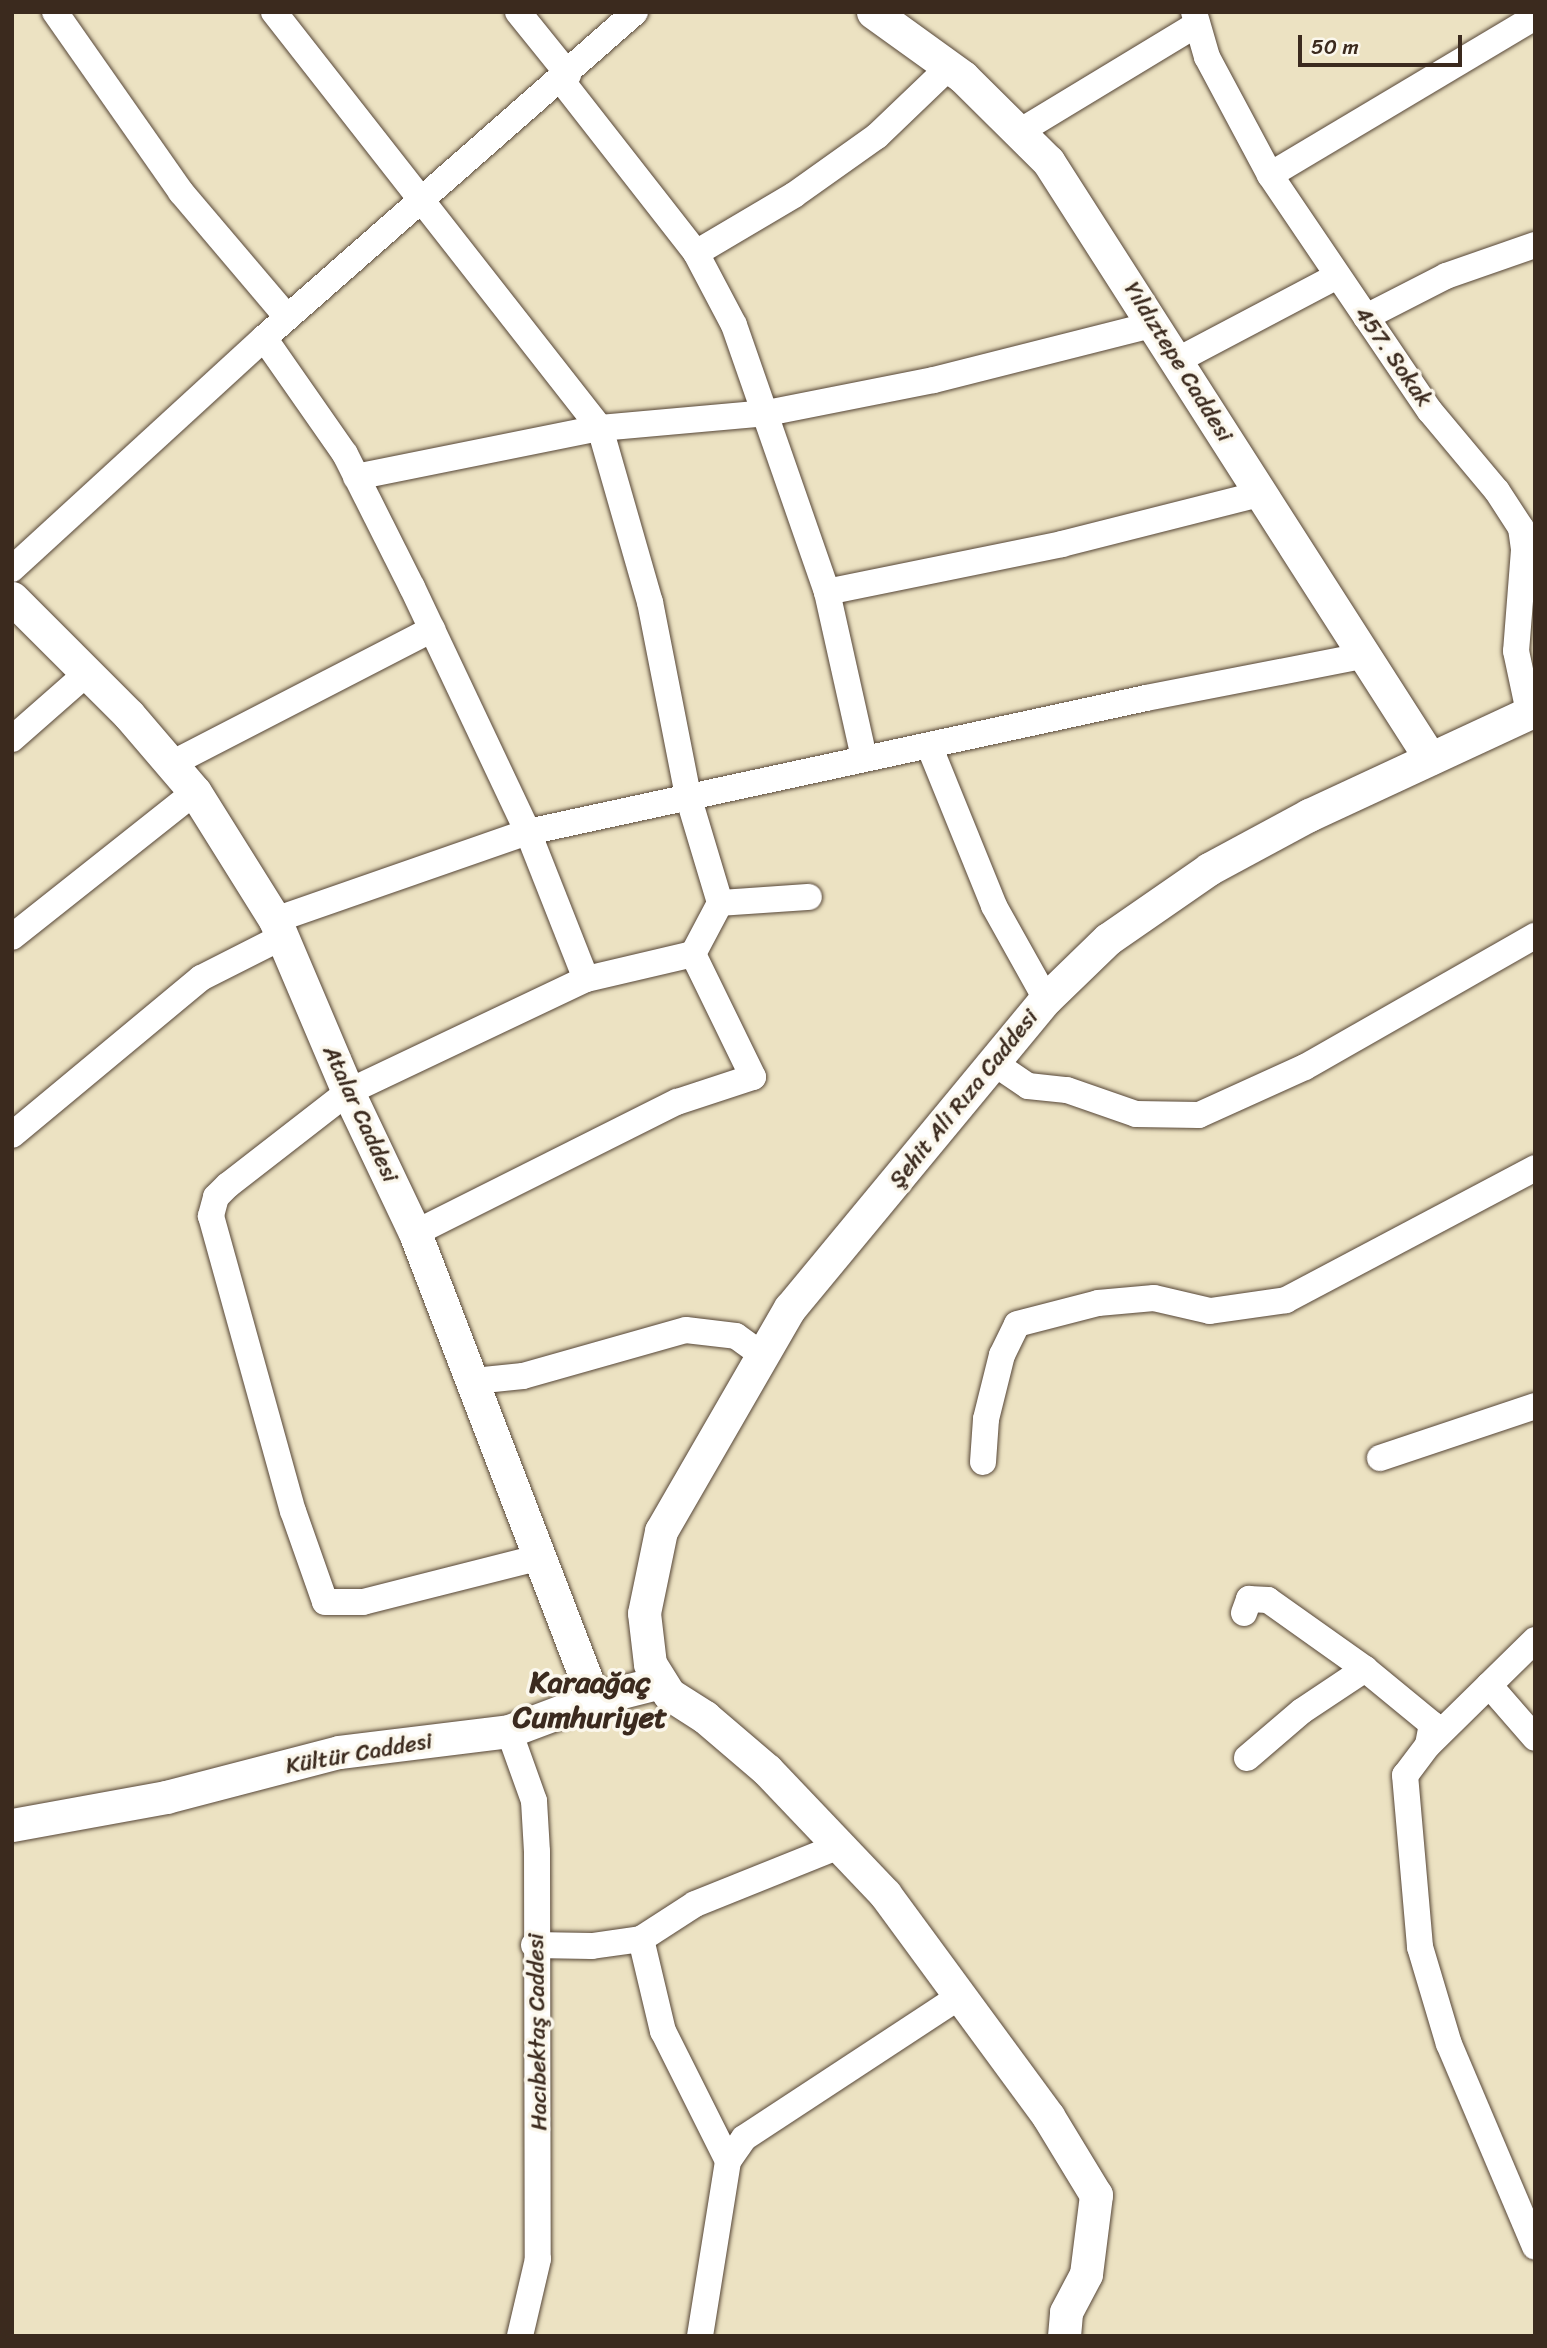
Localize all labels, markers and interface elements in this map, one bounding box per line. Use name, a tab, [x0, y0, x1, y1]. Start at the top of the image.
scale bar	[1302, 21, 1466, 65]
text: 50 m	[1311, 28, 1359, 66]
street label: Yıldıztepe Caddesi	[1118, 277, 1238, 447]
street label: 457. Sokak	[1348, 301, 1438, 413]
street label: Şehit Ali Rıza Caddesi	[884, 1004, 1044, 1194]
street label: Atalar Caddesi	[316, 1041, 404, 1187]
district label: Karaağaç Cumhuriyet	[513, 1664, 667, 1734]
street label: Kültür Caddesi	[284, 1728, 434, 1780]
street label: Hacıbektaş Caddesi	[522, 1933, 554, 2131]

